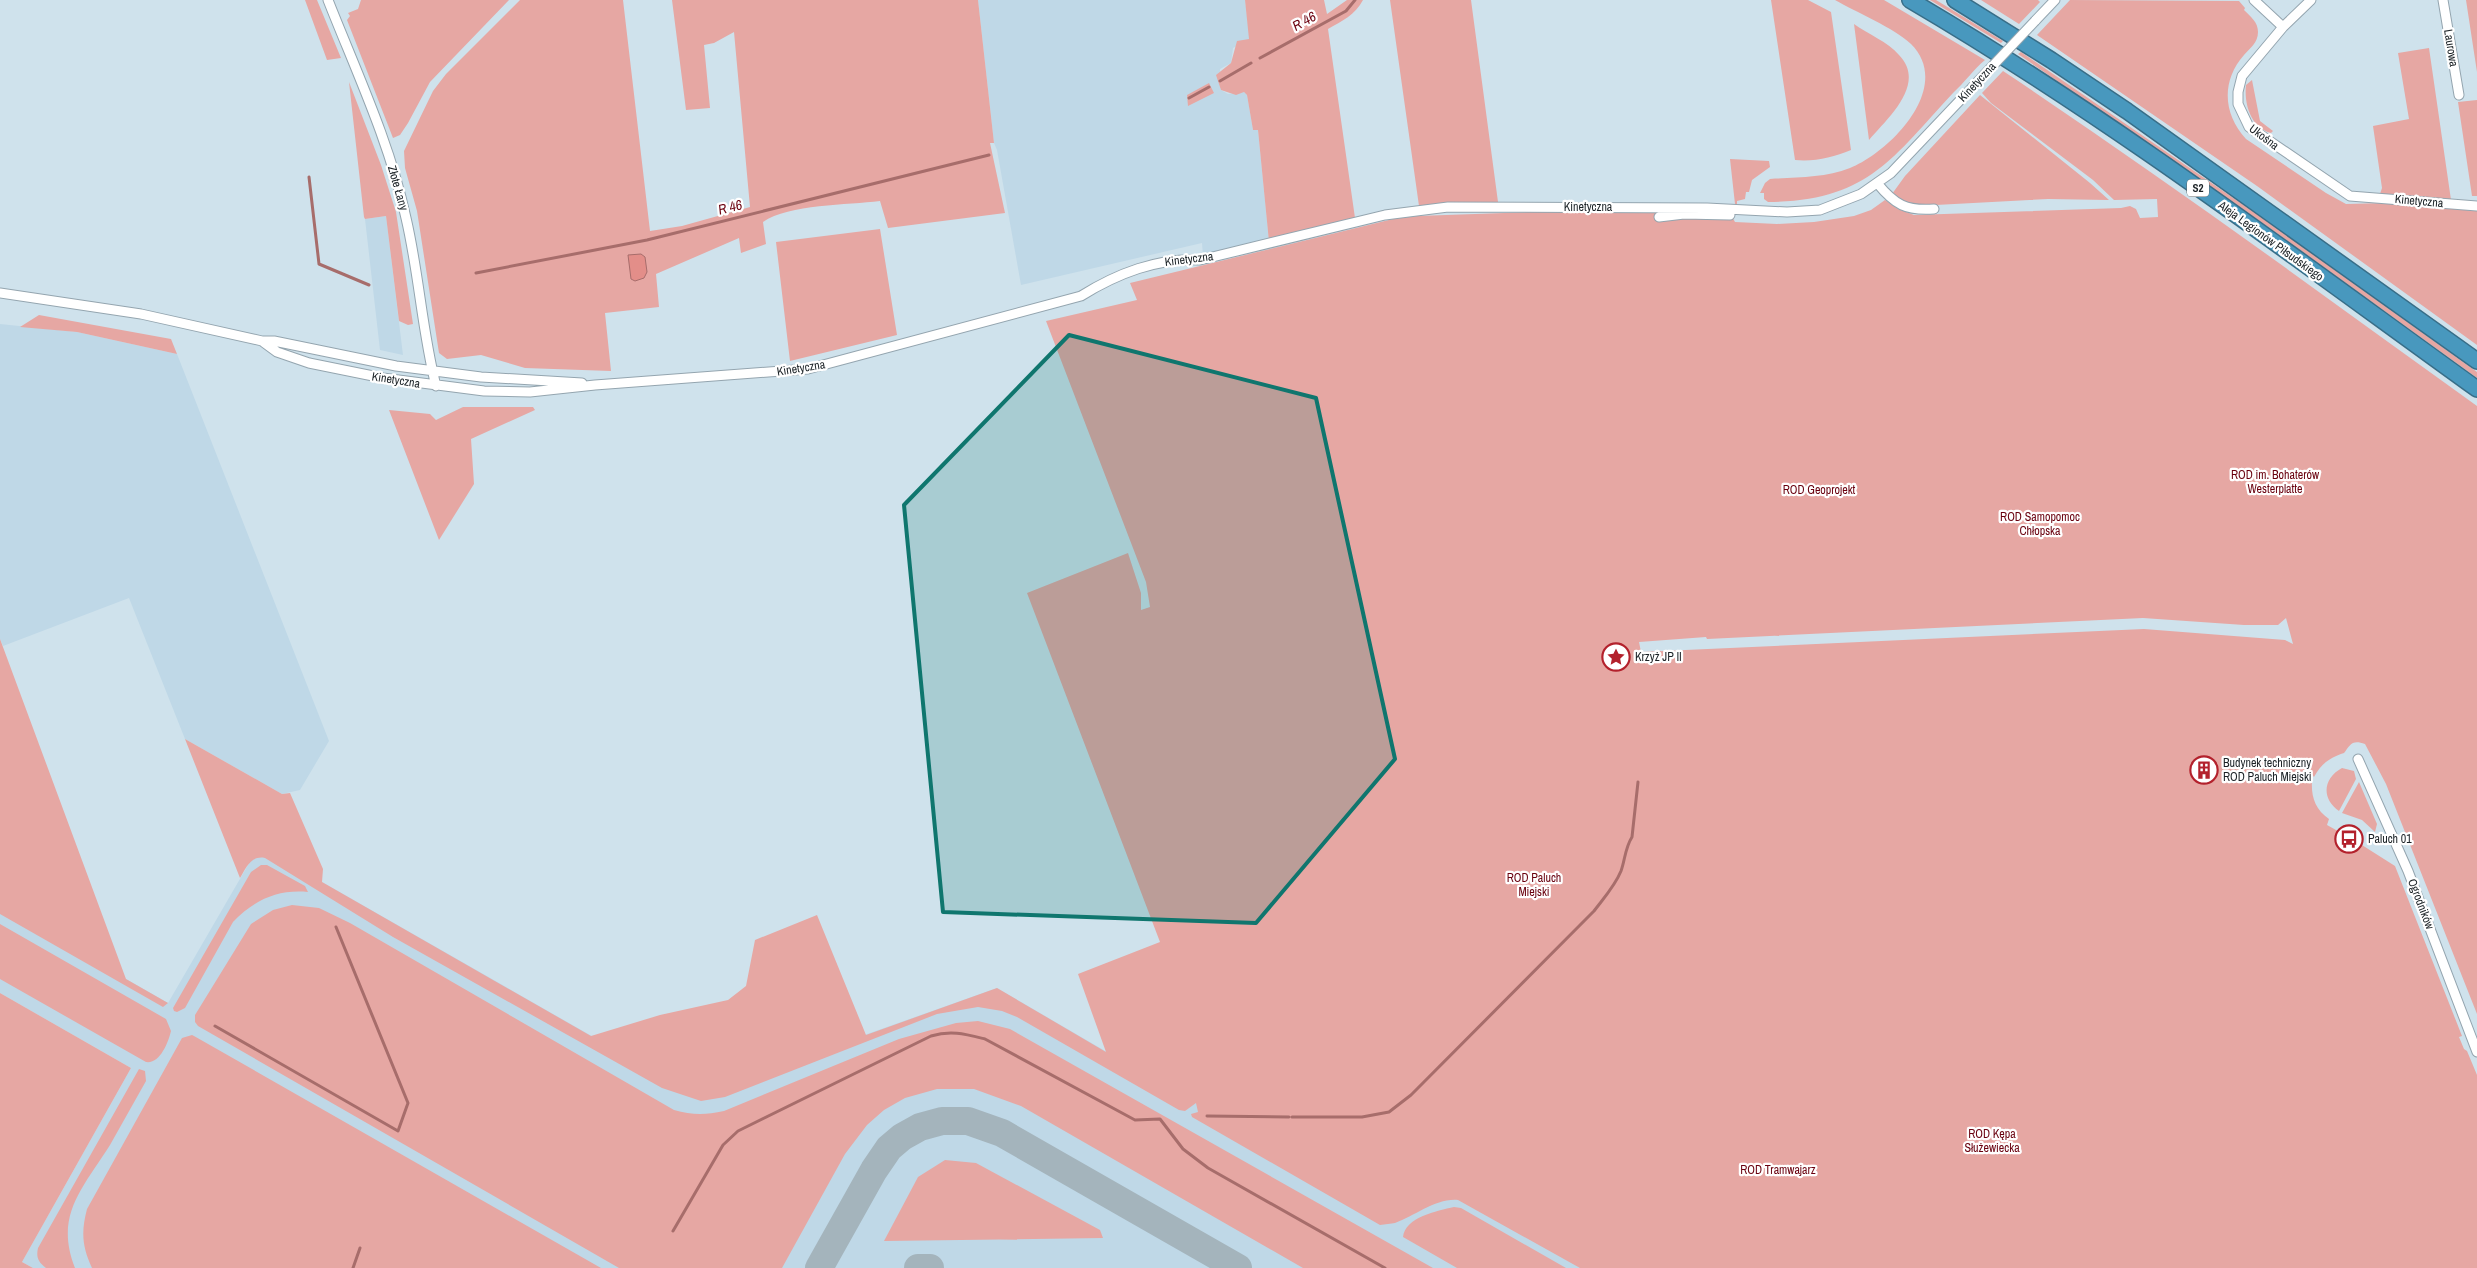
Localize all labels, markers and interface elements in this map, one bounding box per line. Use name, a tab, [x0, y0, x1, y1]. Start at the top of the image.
water label: R 46	[1289, 7, 1320, 35]
street label: Laurowa	[2440, 28, 2462, 68]
street label: Kinetyczna	[1955, 58, 2000, 105]
street label: Ukośna	[2246, 121, 2283, 154]
street label: Złote Łany	[384, 164, 412, 212]
road number: S2	[2187, 180, 2209, 197]
street label: Kinetyczna	[2394, 191, 2444, 211]
water label: R 46	[716, 195, 745, 219]
street label: Aleja Legionów Piłsudskiego	[2214, 197, 2327, 285]
street label: Kinetyczna	[1564, 199, 1613, 215]
street label: Kinetyczna	[1164, 248, 1215, 270]
street label: Kinetyczna	[776, 356, 827, 380]
street label: Kinetyczna	[371, 368, 422, 392]
park label: ROD im. Bohaterów Westerplatte	[2231, 467, 2320, 497]
park label: ROD Geoprojekt	[1783, 482, 1856, 498]
park label: ROD Samopomoc Chłopska	[2000, 509, 2080, 539]
place icon: Krzyż JP II	[1601, 642, 1631, 672]
place label: Krzyż JP II	[1635, 649, 1682, 665]
building icon: Budynek techniczny ROD Paluch Miejski	[2189, 755, 2219, 785]
place label: Budynek techniczny ROD Paluch Miejski	[2223, 755, 2312, 785]
bus stop icon: Paluch 01	[2334, 824, 2364, 854]
place label: Paluch 01	[2368, 831, 2412, 847]
park label: ROD Paluch Miejski	[1507, 870, 1561, 900]
street label: Ogrodników	[2404, 876, 2438, 932]
park label: ROD Kępa Służewiecka	[1964, 1126, 2020, 1156]
park label: ROD Tramwajarz	[1740, 1162, 1816, 1178]

